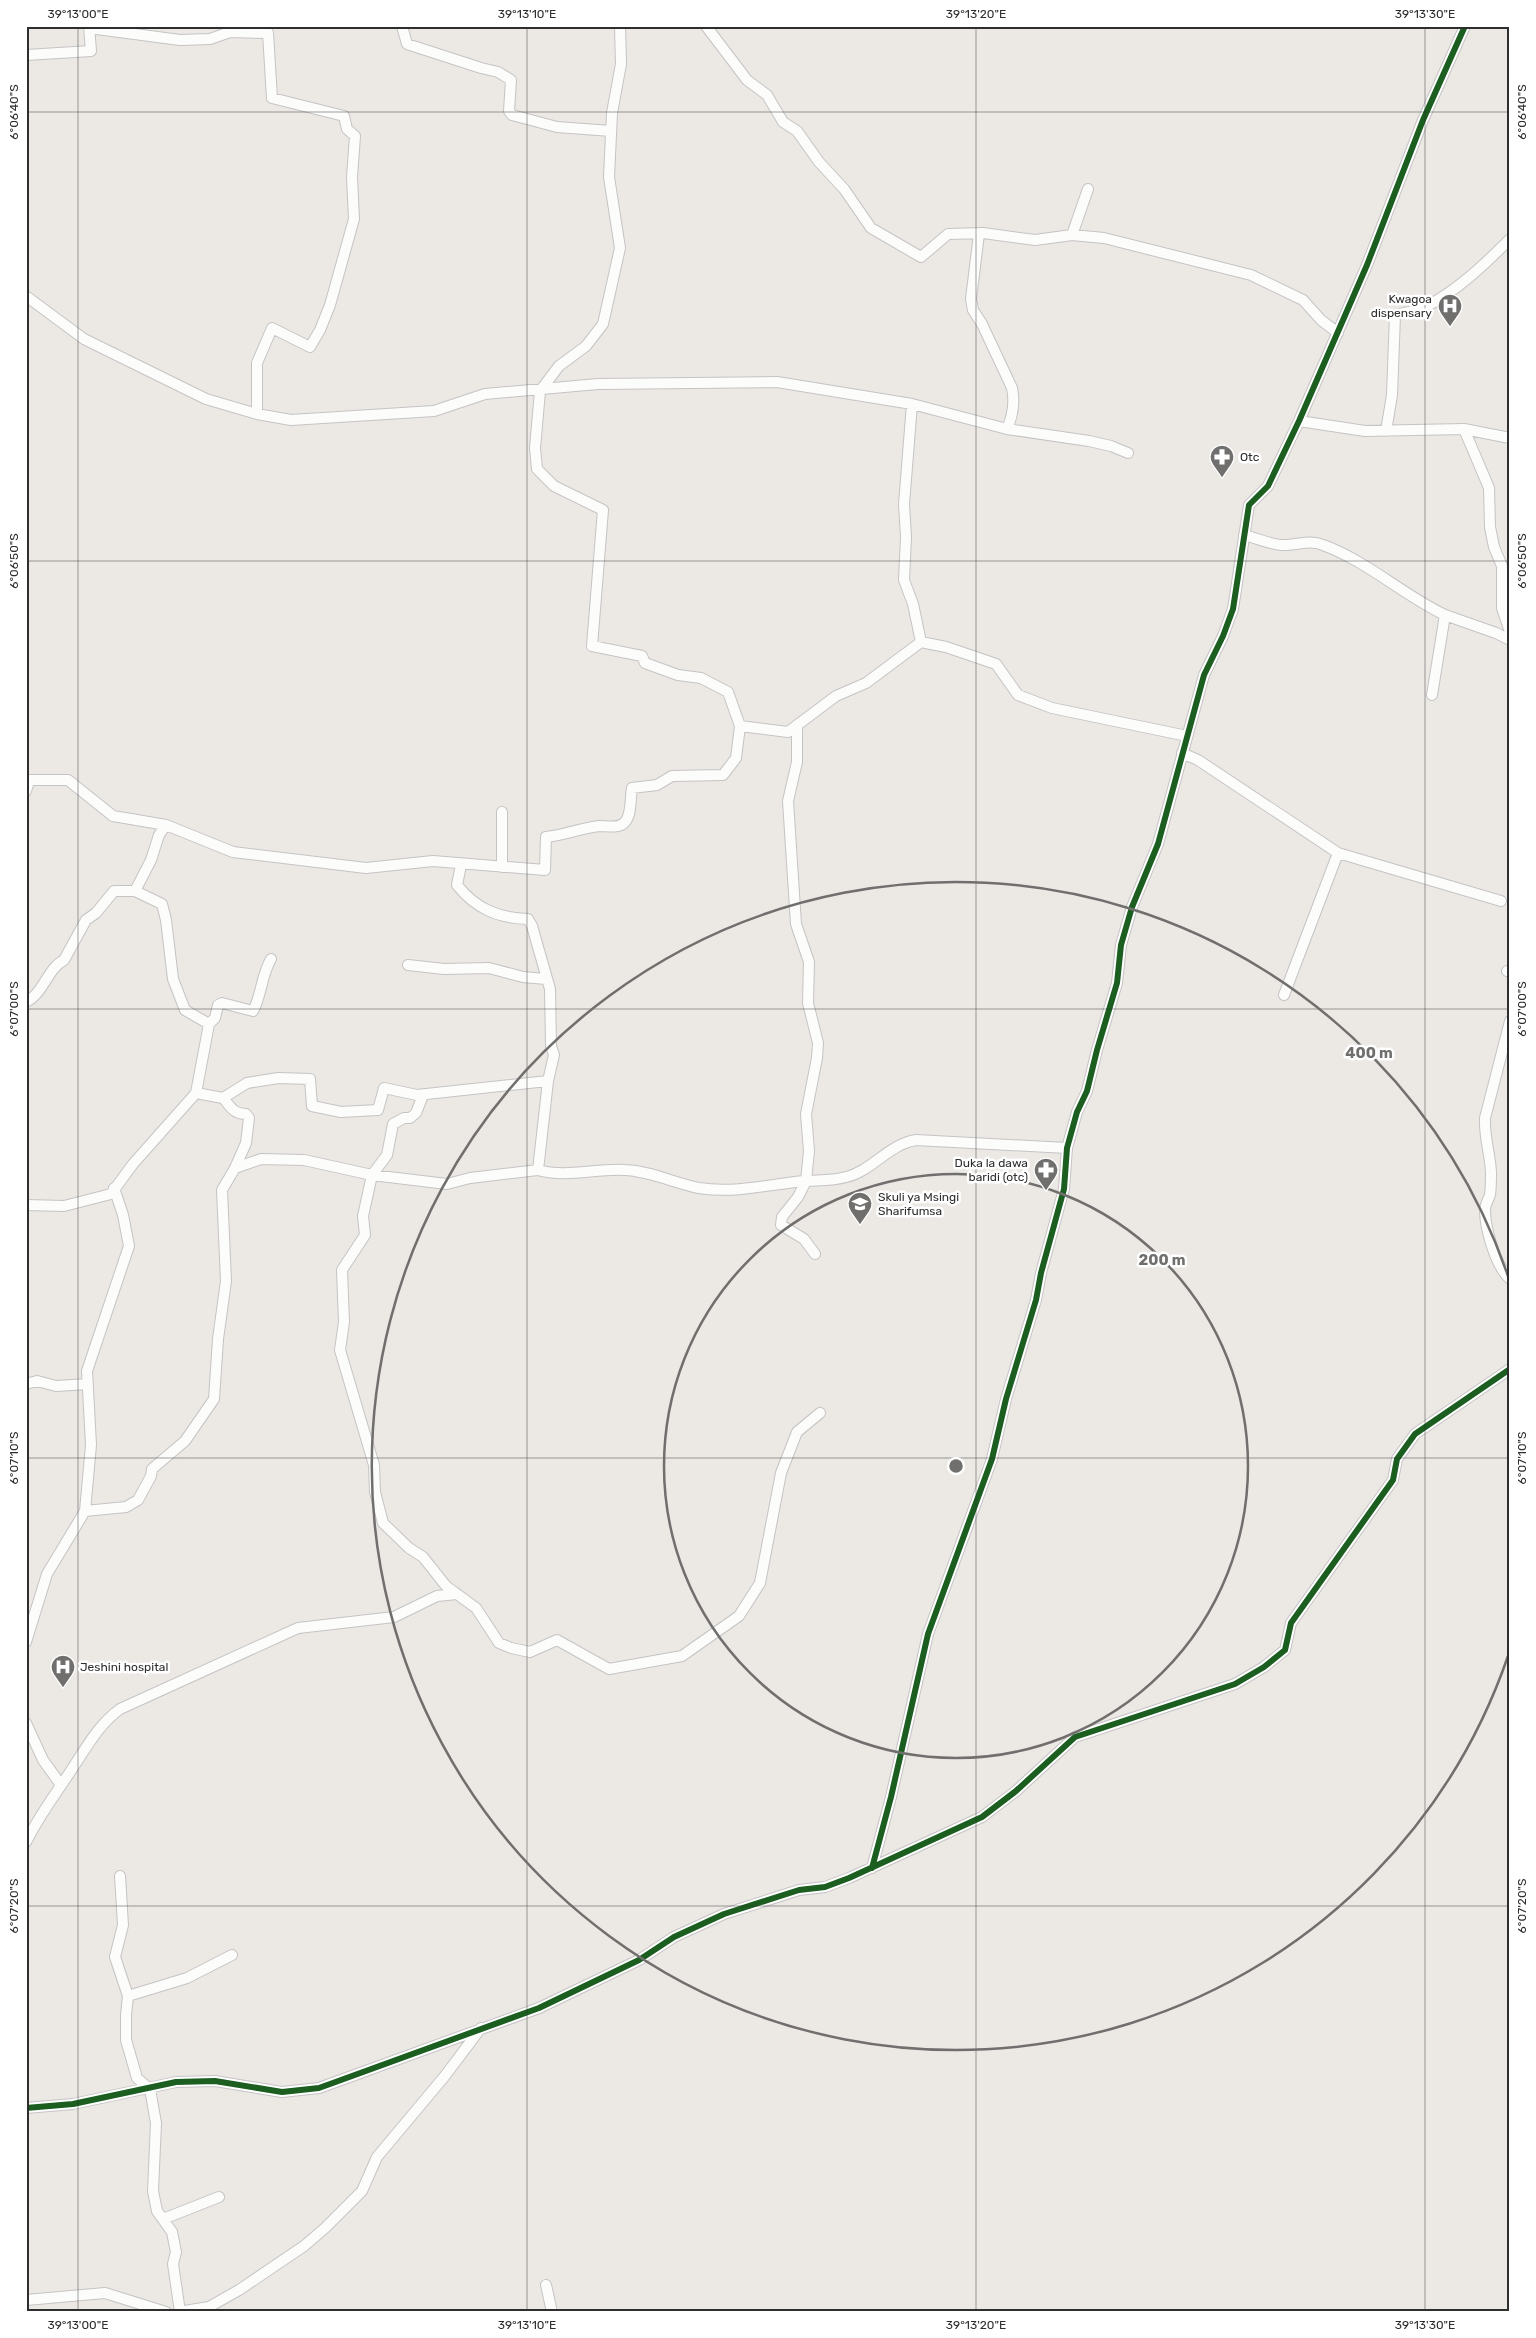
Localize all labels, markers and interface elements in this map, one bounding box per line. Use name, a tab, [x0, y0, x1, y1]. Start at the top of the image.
text: 39°13'00"E	[48, 7, 108, 21]
text: 39°13'10"E	[498, 7, 556, 21]
text: 39°13'20"E	[946, 7, 1006, 21]
text: 39°13'30"E	[1395, 7, 1455, 21]
text: 6°06'40"S	[7, 84, 21, 140]
text: 6°06'40"S	[1515, 84, 1529, 140]
place label: Kwagoa dispensary	[1371, 292, 1432, 320]
hospital icon: Kwagoa dispensary	[1437, 293, 1463, 327]
pharmacy icon: Otc	[1209, 444, 1235, 478]
place label: Otc	[1240, 450, 1260, 464]
text: 6°06'50"S	[7, 533, 21, 589]
text: 6°06'50"S	[1515, 533, 1529, 589]
text: 6°07'00"S	[7, 981, 21, 1037]
text: 6°07'00"S	[1515, 981, 1529, 1037]
text: 400 m	[1345, 1044, 1393, 1062]
place label: Duka la dawa baridi (otc)	[955, 1156, 1028, 1184]
pharmacy icon: Duka la dawa baridi (otc)	[1033, 1157, 1059, 1191]
place label: Skuli ya Msingi Sharifumsa	[878, 1190, 959, 1218]
school or university icon: Skuli ya Msingi Sharifumsa	[847, 1191, 873, 1225]
text: 200 m	[1138, 1251, 1186, 1269]
text: 6°07'10"S	[7, 1432, 21, 1485]
text: 6°07'10"S	[1515, 1432, 1529, 1485]
centre of rings	[947, 1457, 965, 1475]
hospital icon: Jeshini hospital	[50, 1654, 76, 1688]
place label: Jeshini hospital	[80, 1660, 168, 1674]
text: 6°07'20"S	[7, 1879, 21, 1933]
text: 6°07'20"S	[1515, 1879, 1529, 1933]
text: 39°13'00"E	[48, 2318, 108, 2332]
text: 39°13'10"E	[498, 2318, 556, 2332]
text: 39°13'20"E	[946, 2318, 1006, 2332]
text: 39°13'30"E	[1395, 2318, 1455, 2332]

